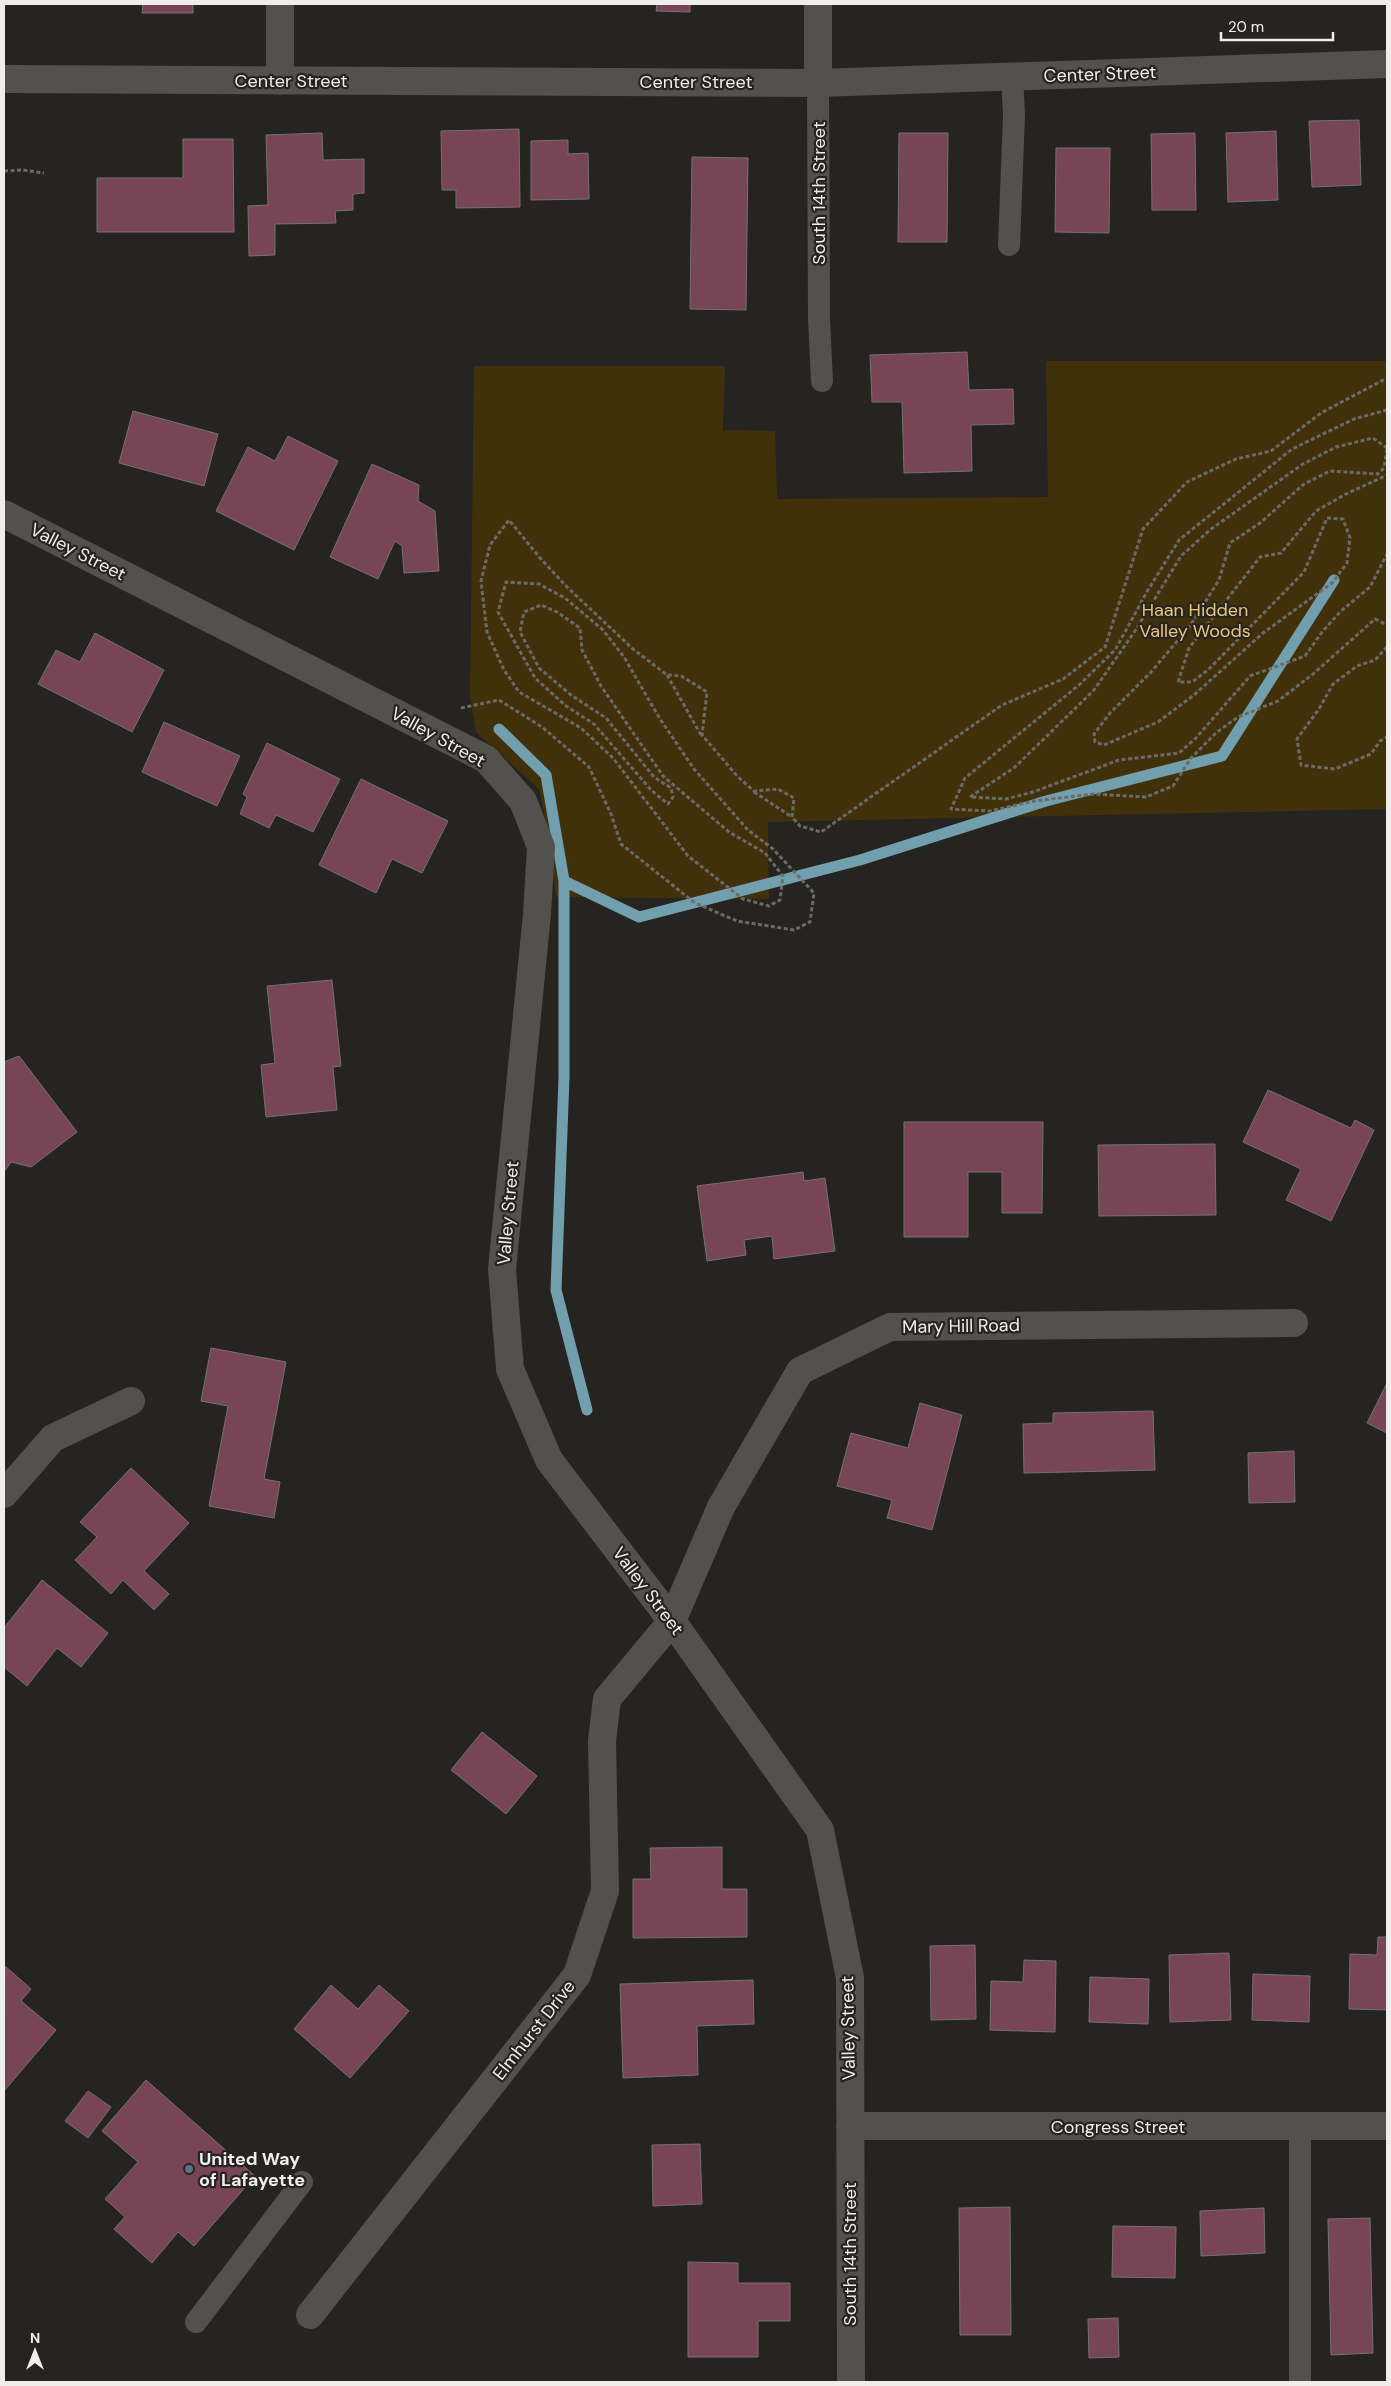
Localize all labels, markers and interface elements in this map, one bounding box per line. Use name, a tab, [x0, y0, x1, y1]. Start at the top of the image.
scale bar	[1221, 10, 1334, 42]
text: 20 m	[1228, 17, 1264, 37]
street label: Center Street	[1043, 60, 1157, 88]
street label: Center Street	[235, 69, 347, 93]
street label: Center Street	[640, 70, 752, 94]
street label: South 14th Street	[807, 121, 831, 265]
street label: Valley Street	[26, 518, 130, 586]
park label: Haan Hidden Valley Woods	[1139, 598, 1251, 643]
street label: Valley Street	[386, 701, 490, 773]
street label: Valley Street	[491, 1160, 525, 1266]
street label: Mary Hill Road	[902, 1313, 1020, 1339]
street label: Valley Street	[607, 1542, 689, 1640]
street label: Elmhurst Drive	[487, 1975, 581, 2085]
street label: Valley Street	[835, 1976, 861, 2080]
street label: Congress Street	[1051, 2115, 1185, 2139]
place label: United Way of Lafayette	[199, 2147, 305, 2192]
marker: United Way of Lafayette	[183, 2163, 195, 2175]
street label: South 14th Street	[838, 2182, 862, 2326]
north arrow	[10, 2326, 60, 2376]
text: N	[30, 2329, 40, 2347]

